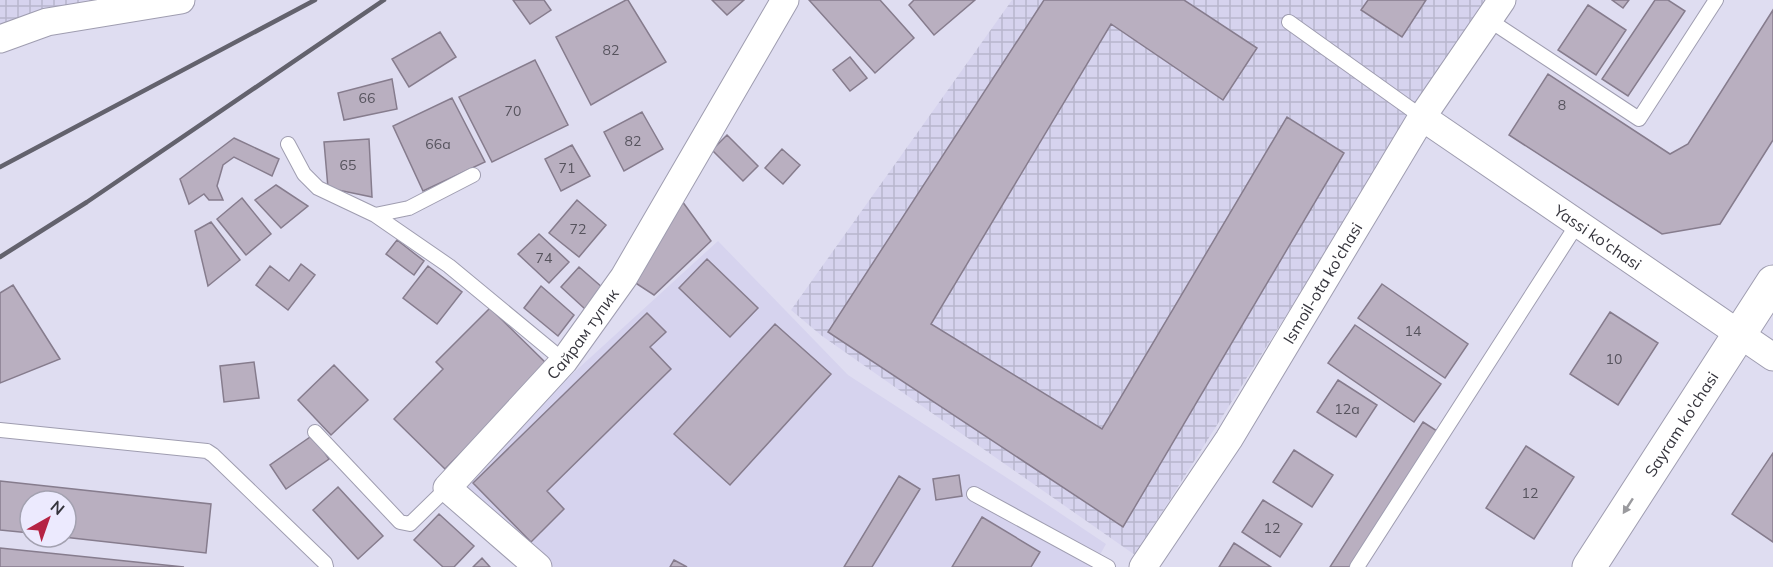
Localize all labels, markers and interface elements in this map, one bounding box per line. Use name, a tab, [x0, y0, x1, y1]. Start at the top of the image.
house number: 82	[603, 41, 619, 59]
house number: 66	[359, 89, 375, 107]
house number: 8	[1558, 96, 1566, 114]
house number: 70	[505, 102, 521, 120]
house number: 82	[625, 132, 641, 150]
house number: 66а	[425, 135, 451, 153]
house number: 65	[340, 156, 356, 174]
house number: 71	[559, 159, 575, 177]
street label: Yassi ko'chasi	[1550, 200, 1645, 274]
street label: Ismoil-ota ko'chasi	[1278, 219, 1366, 347]
house number: 72	[570, 220, 586, 238]
house number: 74	[536, 249, 553, 267]
street label: Сайрам тупик	[542, 284, 623, 383]
house number: 14	[1405, 322, 1422, 340]
house number: 10	[1606, 350, 1622, 368]
street label: Sayram ko'chasi	[1640, 368, 1722, 480]
house number: 12а	[1334, 400, 1360, 418]
house number: 12	[1522, 484, 1538, 502]
north arrow	[18, 489, 78, 549]
text: N	[47, 496, 69, 519]
one-way arrow	[1622, 498, 1634, 514]
house number: 12	[1264, 519, 1280, 537]

